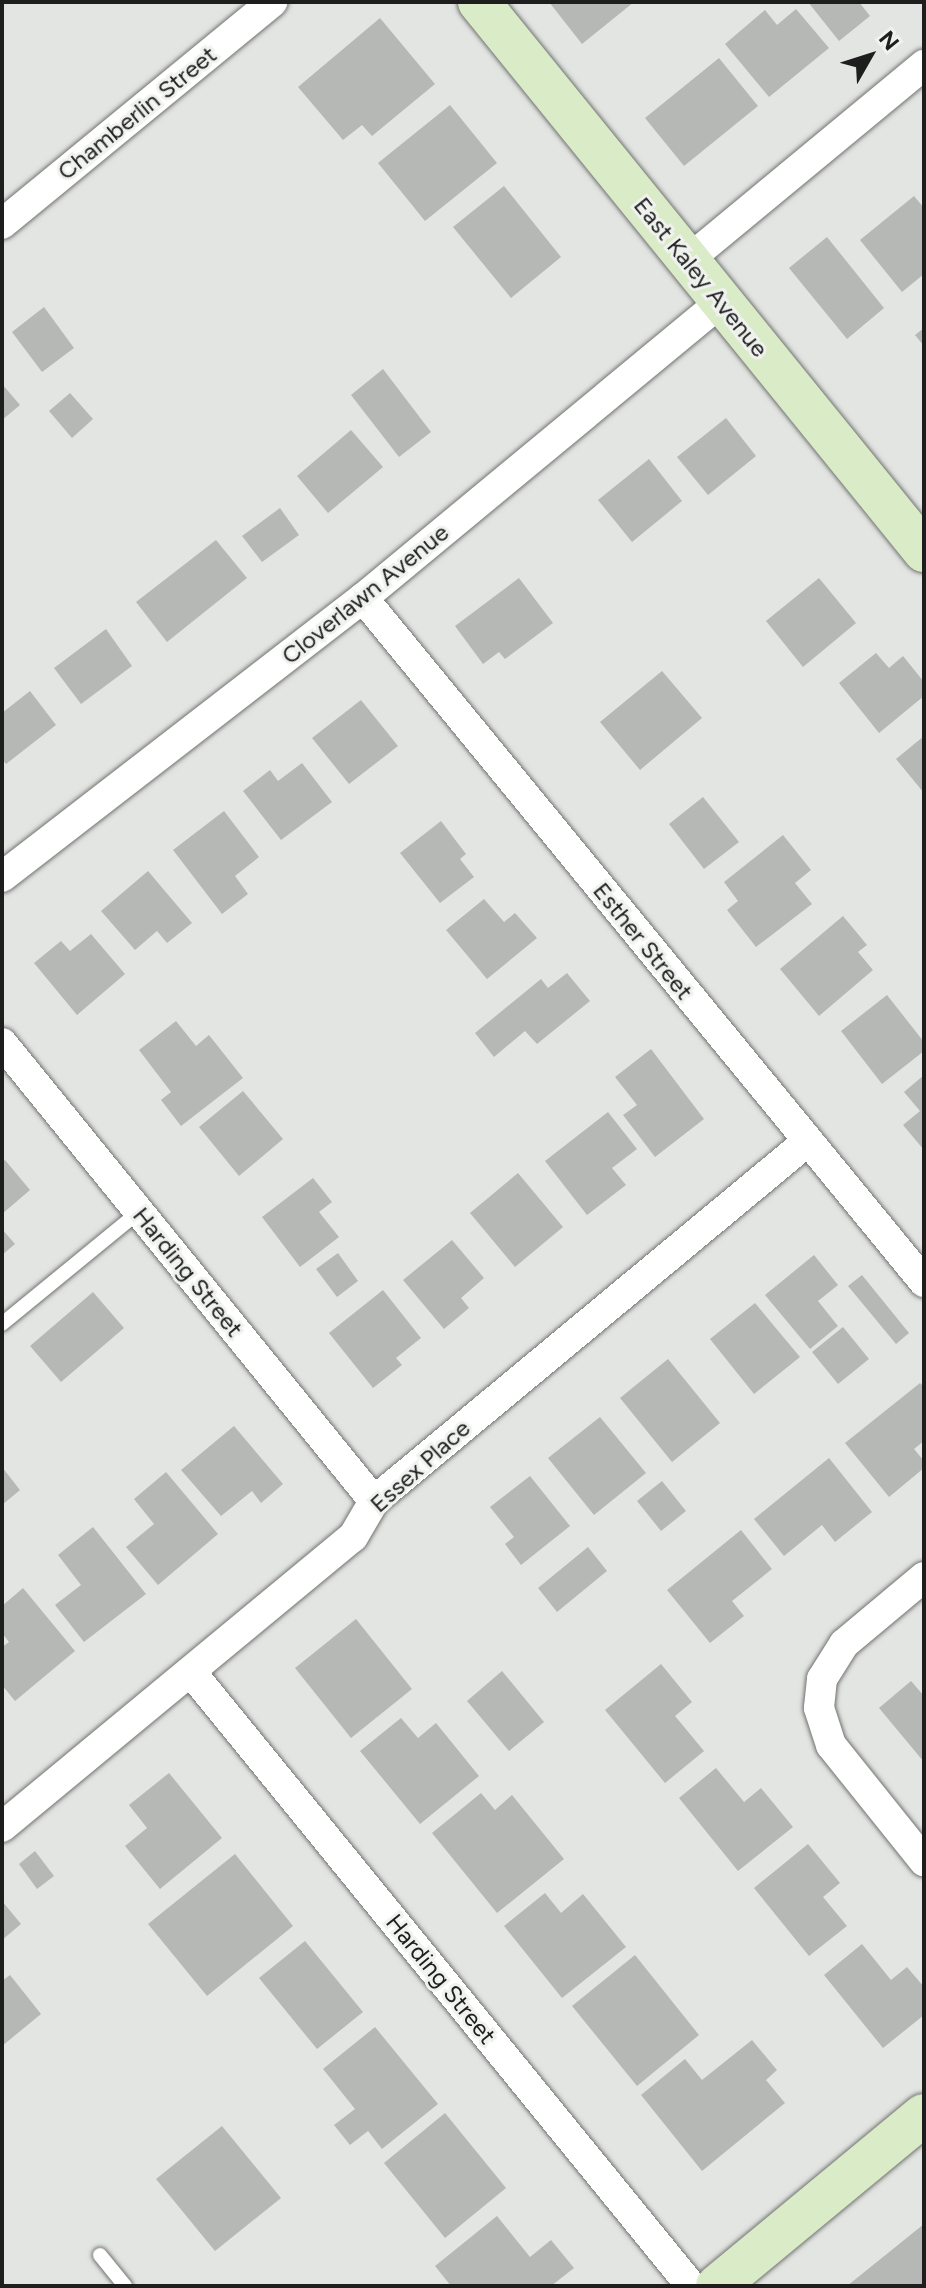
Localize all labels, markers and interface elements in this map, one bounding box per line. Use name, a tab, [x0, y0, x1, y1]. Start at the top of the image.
north arrow	[830, 16, 910, 96]
text: N	[873, 25, 905, 56]
street label: Chamberlin Street	[52, 40, 222, 186]
street label: East Kaley Avenue	[628, 191, 774, 363]
street label: Cloverlawn Avenue	[276, 518, 454, 670]
street label: Esther Street	[587, 877, 699, 1005]
street label: Harding Street	[127, 1201, 249, 1343]
street label: Essex Place	[364, 1414, 476, 1518]
street label: Harding Street	[380, 1908, 502, 2050]

